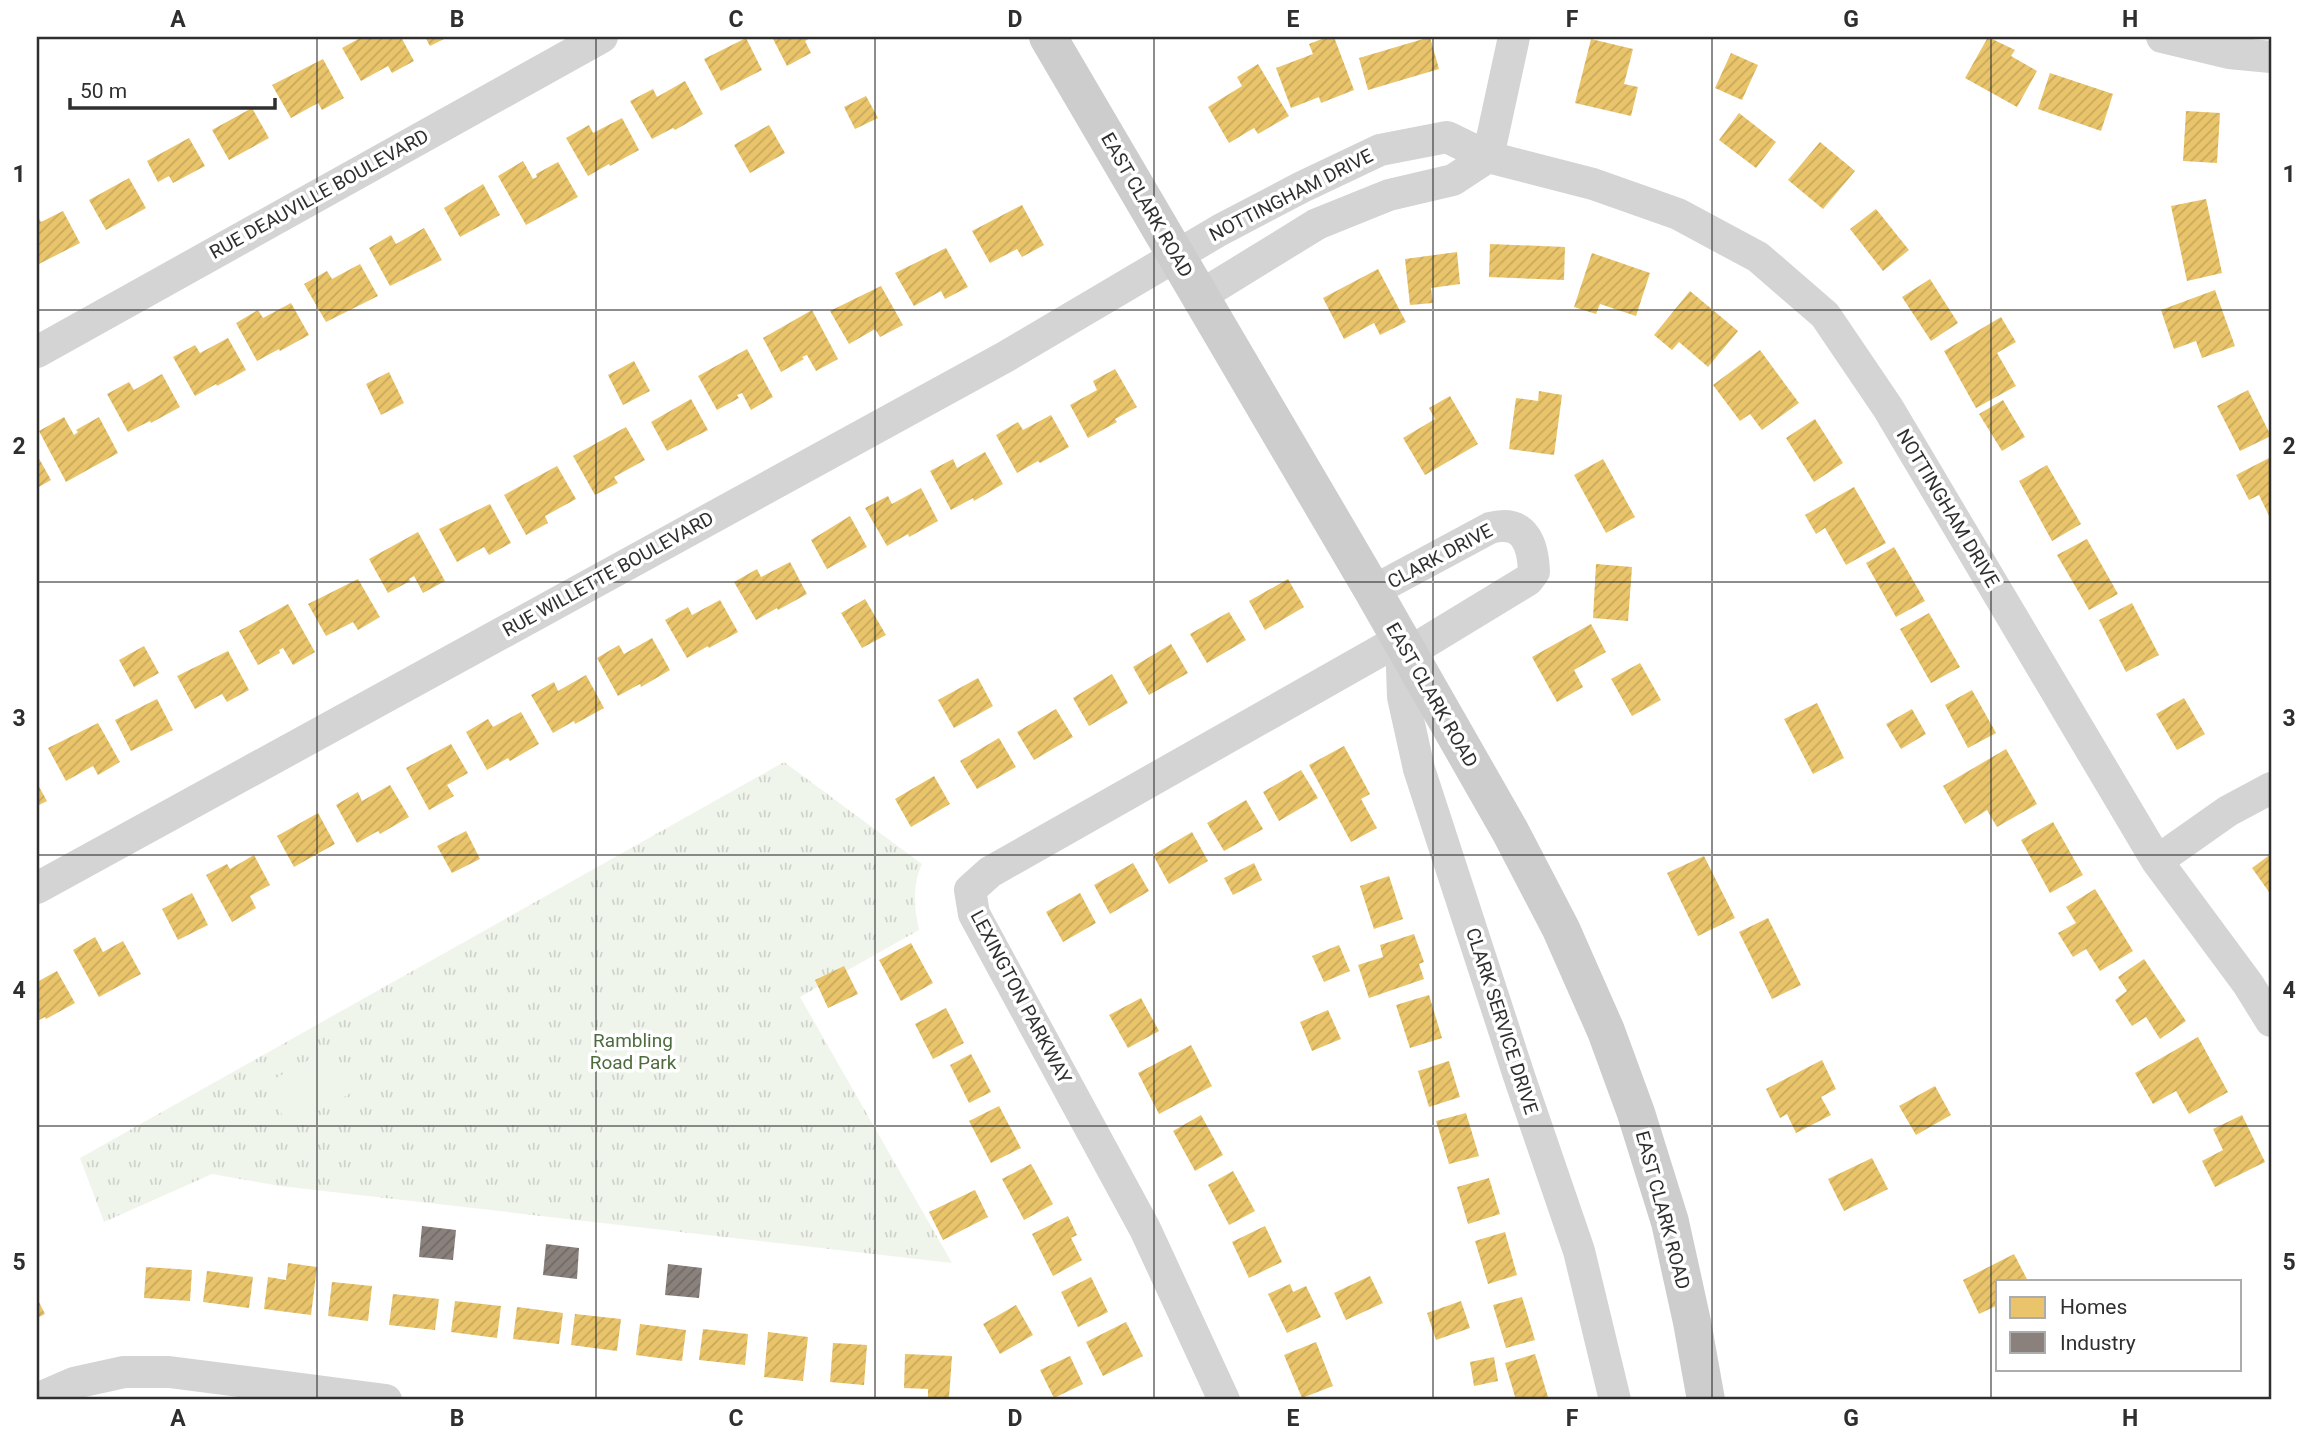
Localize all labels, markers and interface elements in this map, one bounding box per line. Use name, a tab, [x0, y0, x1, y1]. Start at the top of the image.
text: A	[170, 6, 186, 33]
text: B	[450, 6, 464, 33]
text: C	[728, 6, 744, 33]
text: D	[1008, 6, 1022, 33]
text: E	[1287, 6, 1300, 33]
text: F	[1566, 6, 1579, 33]
text: G	[1843, 6, 1859, 33]
text: H	[2122, 6, 2138, 33]
scale bar	[70, 66, 275, 110]
text: 50 m	[80, 79, 127, 103]
street label: RUE DEAUVILLE BOULEVARD	[205, 124, 433, 264]
street label: EAST CLARK ROAD	[1096, 129, 1198, 281]
street label: NOTTINGHAM DRIVE	[1205, 144, 1377, 246]
text: 1	[12, 161, 26, 188]
text: 1	[2282, 161, 2296, 188]
street label: NOTTINGHAM DRIVE	[1892, 425, 2004, 591]
text: 2	[12, 433, 26, 460]
text: 2	[2282, 433, 2296, 460]
street label: RUE WILLETTE BOULEVARD	[499, 506, 717, 642]
street label: CLARK DRIVE	[1383, 519, 1497, 593]
street label: EAST CLARK ROAD	[1381, 619, 1483, 771]
text: 3	[12, 705, 26, 732]
text: 3	[2282, 705, 2296, 732]
street label: LEXINGTON PARKWAY	[966, 906, 1077, 1088]
street label: CLARK SERVICE DRIVE	[1461, 925, 1543, 1117]
text: 4	[12, 977, 26, 1004]
text: 4	[2282, 977, 2296, 1004]
park label: Rambling Road Park	[590, 1029, 677, 1074]
street label: EAST CLARK ROAD	[1631, 1128, 1695, 1292]
text: 5	[12, 1249, 26, 1276]
text: 5	[2282, 1249, 2296, 1276]
legend	[1996, 1280, 2242, 1370]
text: Homes	[2060, 1295, 2127, 1319]
text: Industry	[2060, 1331, 2136, 1355]
text: A	[170, 1405, 186, 1432]
text: B	[450, 1405, 464, 1432]
text: C	[728, 1405, 744, 1432]
text: D	[1008, 1405, 1022, 1432]
text: E	[1287, 1405, 1300, 1432]
text: F	[1566, 1405, 1579, 1432]
text: G	[1843, 1405, 1859, 1432]
text: H	[2122, 1405, 2138, 1432]

